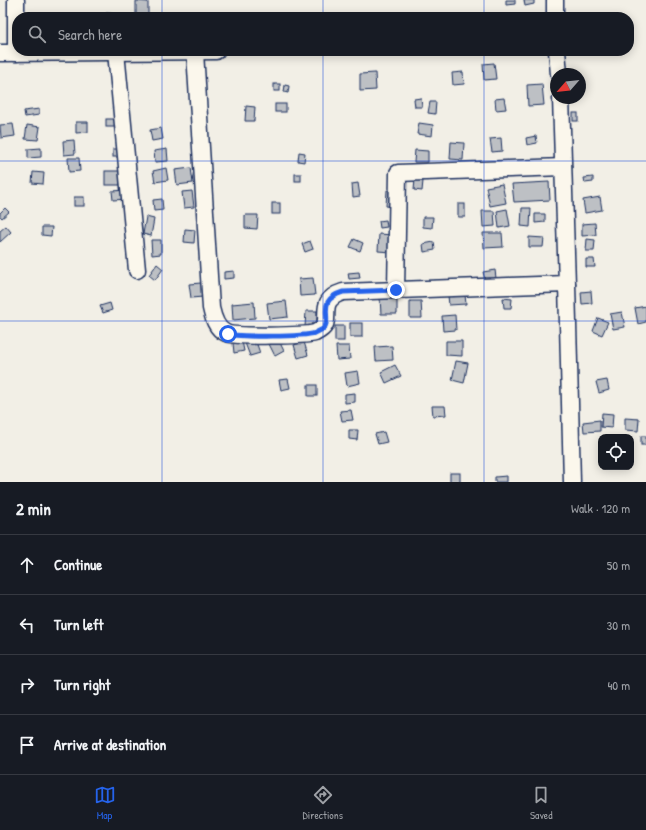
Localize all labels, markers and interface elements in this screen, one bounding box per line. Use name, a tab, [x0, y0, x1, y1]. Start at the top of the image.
search box	[12, 12, 634, 56]
icon: search	[26, 23, 48, 45]
text: Search here	[58, 24, 122, 45]
north arrow	[550, 68, 586, 104]
route end	[387, 281, 405, 299]
route start	[219, 325, 237, 343]
map controls	[598, 434, 634, 470]
button: locate	[598, 434, 634, 470]
text: 2 min	[16, 497, 51, 520]
text: Walk · 120 m	[571, 499, 630, 517]
icon: ahead	[16, 554, 38, 576]
text: Continue	[54, 554, 102, 575]
text: 50 m	[607, 556, 630, 574]
icon: left	[16, 614, 38, 636]
text: Turn left	[54, 614, 104, 635]
text: 30 m	[607, 616, 630, 634]
icon: right	[16, 674, 38, 696]
text: Turn right	[54, 674, 110, 695]
text: 40 m	[607, 676, 630, 694]
icon: arrive	[16, 734, 38, 756]
text: Arrive at destination	[54, 734, 166, 755]
tab: Map	[94, 784, 116, 822]
tab: Directions	[303, 784, 343, 822]
tab: Saved	[530, 784, 552, 822]

